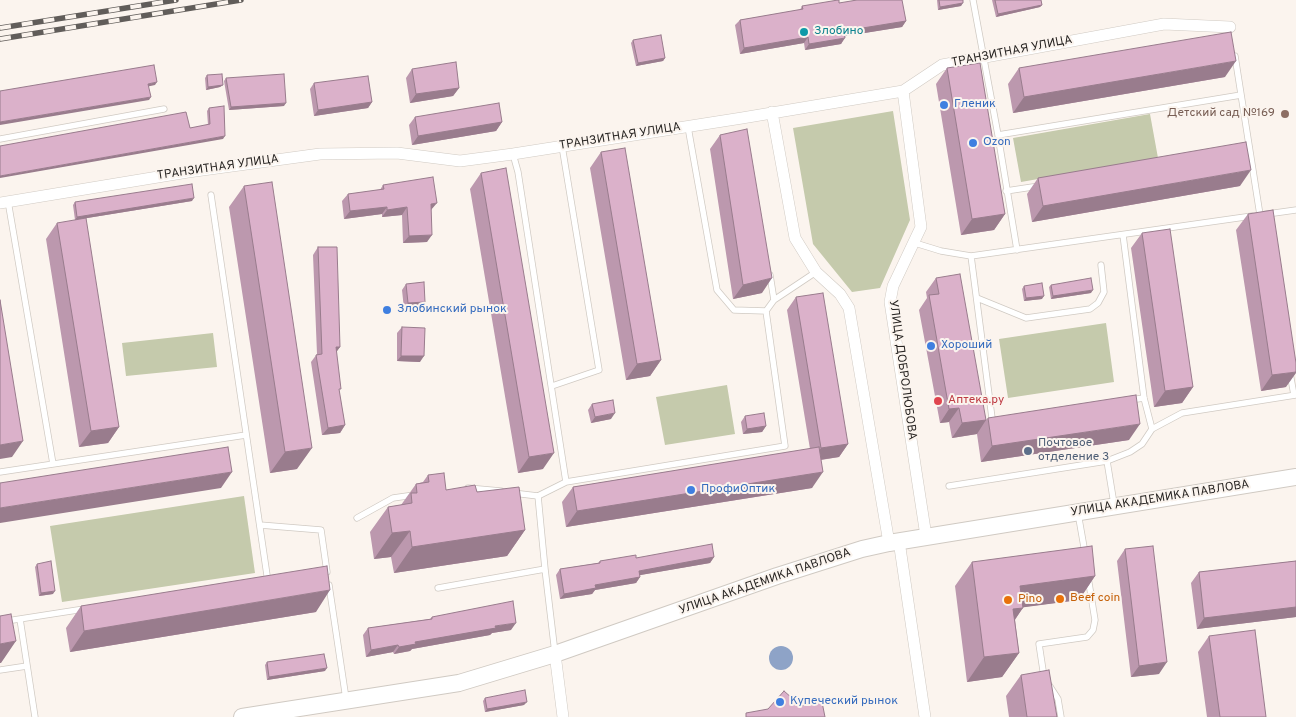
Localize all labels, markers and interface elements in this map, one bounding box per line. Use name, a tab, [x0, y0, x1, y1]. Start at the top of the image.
place label: Злобино	[814, 25, 863, 39]
marker: Злобино	[798, 26, 810, 38]
street label: ТРАНЗИТНАЯ УЛИЦА	[950, 33, 1074, 71]
place label: Гленик	[954, 98, 996, 112]
marker: Гленик	[938, 99, 950, 111]
place label: Детский сад №169	[1167, 107, 1275, 121]
marker: Детский сад №169	[1279, 108, 1291, 120]
street label: ТРАНЗИТНАЯ УЛИЦА	[558, 120, 682, 154]
place label: Ozon	[983, 136, 1011, 150]
marker: Ozon	[967, 137, 979, 149]
street label: ТРАНЗИТНАЯ УЛИЦА	[156, 152, 280, 184]
street label: УЛИЦА ДОБРОЛЮБОВА	[885, 299, 919, 441]
place label: Злобинский рынок	[397, 303, 507, 317]
marker: Злобинский рынок	[381, 304, 393, 316]
place label: Хороший	[941, 339, 992, 353]
marker: Хороший	[925, 340, 937, 352]
place label: Аптека.ру	[948, 394, 1004, 408]
marker: Аптека.ру	[932, 395, 944, 407]
place label: Почтовое отделение 3	[1038, 437, 1109, 465]
marker: Почтовое отделение 3	[1022, 445, 1034, 457]
street label: УЛИЦА АКАДЕМИКА ПАВЛОВА	[1070, 478, 1250, 520]
place label: ПрофиОптик	[701, 483, 775, 497]
marker: ПрофиОптик	[685, 484, 697, 496]
street label: УЛИЦА АКАДЕМИКА ПАВЛОВА	[677, 546, 853, 618]
place label: Beef coin	[1070, 592, 1120, 606]
place label: Pino	[1018, 593, 1042, 607]
marker: Beef coin	[1054, 593, 1066, 605]
marker: Pino	[1002, 594, 1014, 606]
place label: Купеческий рынок	[790, 695, 898, 709]
marker: Купеческий рынок	[774, 696, 786, 708]

